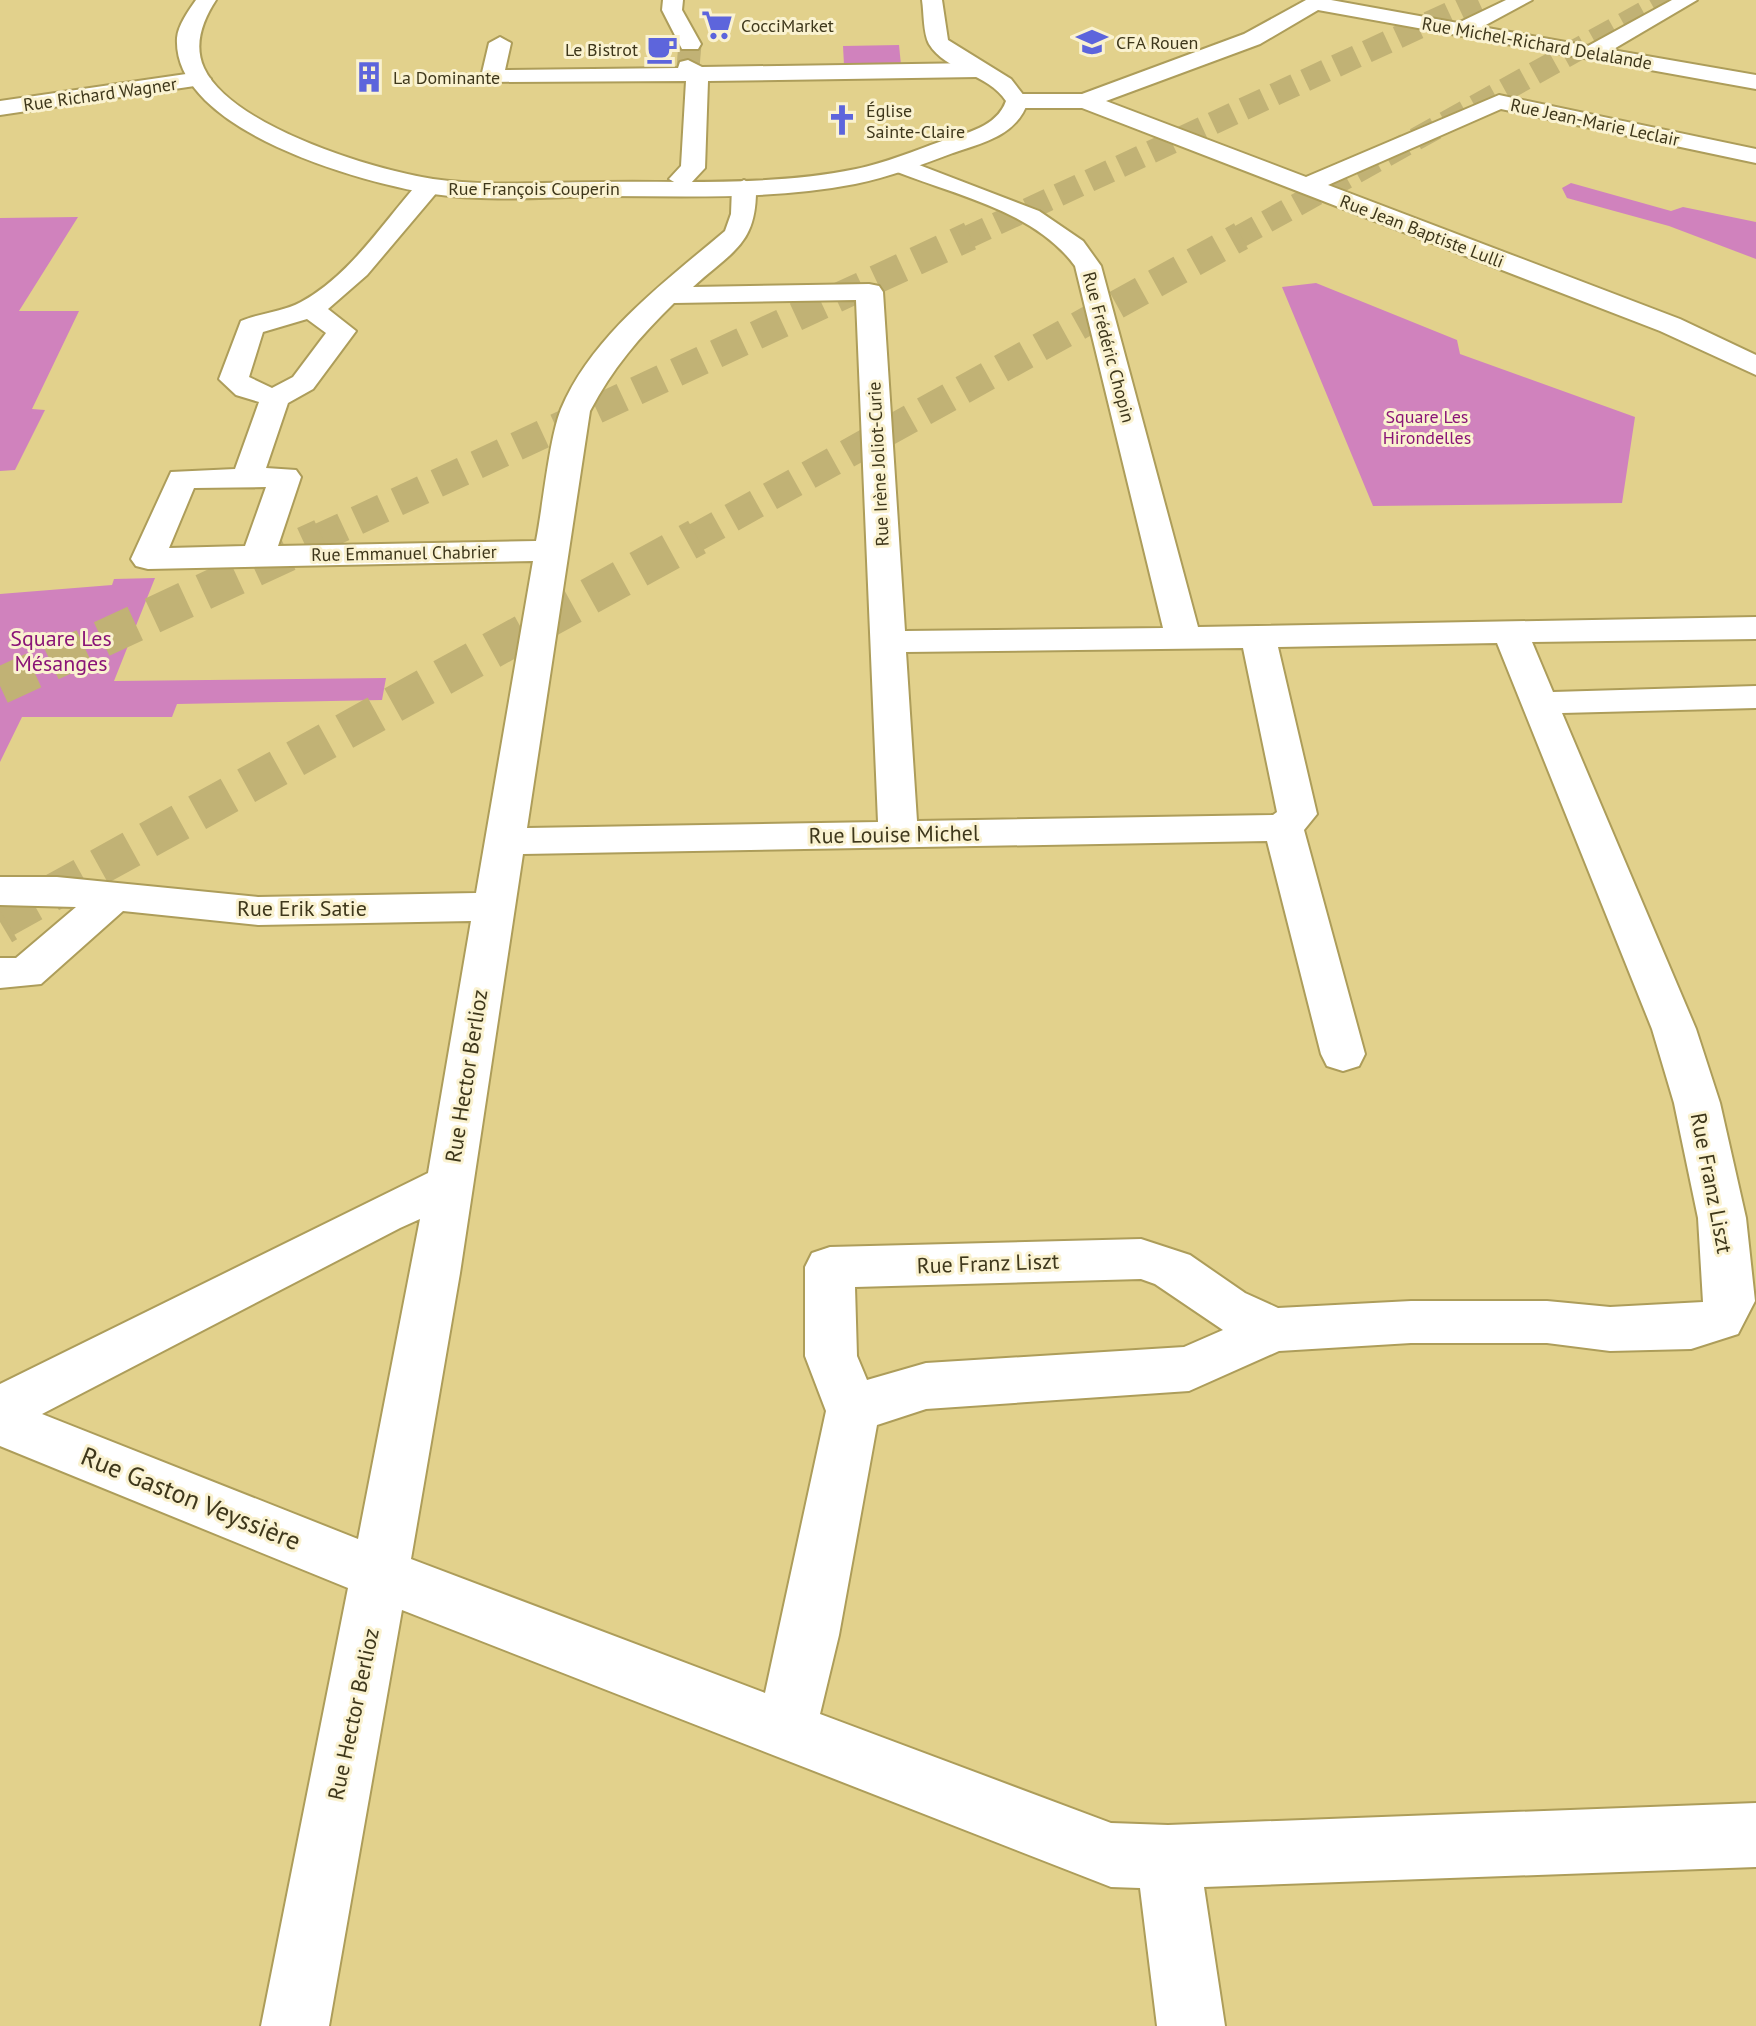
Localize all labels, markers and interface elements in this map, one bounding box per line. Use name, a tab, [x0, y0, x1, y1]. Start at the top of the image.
supermarket icon: CocciMarket	[700, 8, 734, 42]
street label: Rue Michel-Richard Delalande	[1420, 11, 1654, 75]
place label: CocciMarket	[741, 14, 834, 37]
school or university icon: CFA Rouen	[1075, 25, 1109, 59]
place label: CFA Rouen	[1116, 31, 1198, 54]
cafe icon: Le Bistrot	[645, 32, 679, 66]
place label: Le Bistrot	[565, 38, 638, 61]
building icon: La Dominante	[352, 60, 386, 94]
place label: La Dominante	[393, 66, 500, 89]
street label: Rue Richard Wagner	[22, 72, 178, 116]
street label: Rue Jean-Marie Leclair	[1508, 93, 1682, 151]
place label: Église Sainte-Claire	[866, 99, 965, 143]
church icon: Église Sainte-Claire	[825, 103, 859, 137]
street label: Rue François Couperin	[448, 177, 620, 200]
street label: Rue Jean Baptiste Lulli	[1337, 189, 1507, 273]
street label: Rue Frédéric Chopin	[1078, 269, 1140, 425]
street label: Rue Irène Joliot-Curie	[862, 381, 894, 547]
park label: Square Les Hirondelles	[1383, 405, 1471, 449]
street label: Rue Emmanuel Chabrier	[311, 540, 497, 566]
park label: Square Les Mésanges	[10, 624, 112, 677]
street label: Rue Louise Michel	[808, 819, 980, 849]
street label: Rue Erik Satie	[237, 894, 367, 922]
street label: Rue Hector Berlioz	[438, 987, 494, 1165]
street label: Rue Franz Liszt	[1685, 1110, 1739, 1256]
street label: Rue Franz Liszt	[916, 1247, 1060, 1279]
street label: Rue Gaston Veyssière	[76, 1439, 306, 1557]
street label: Rue Hector Berlioz	[321, 1626, 385, 1802]

